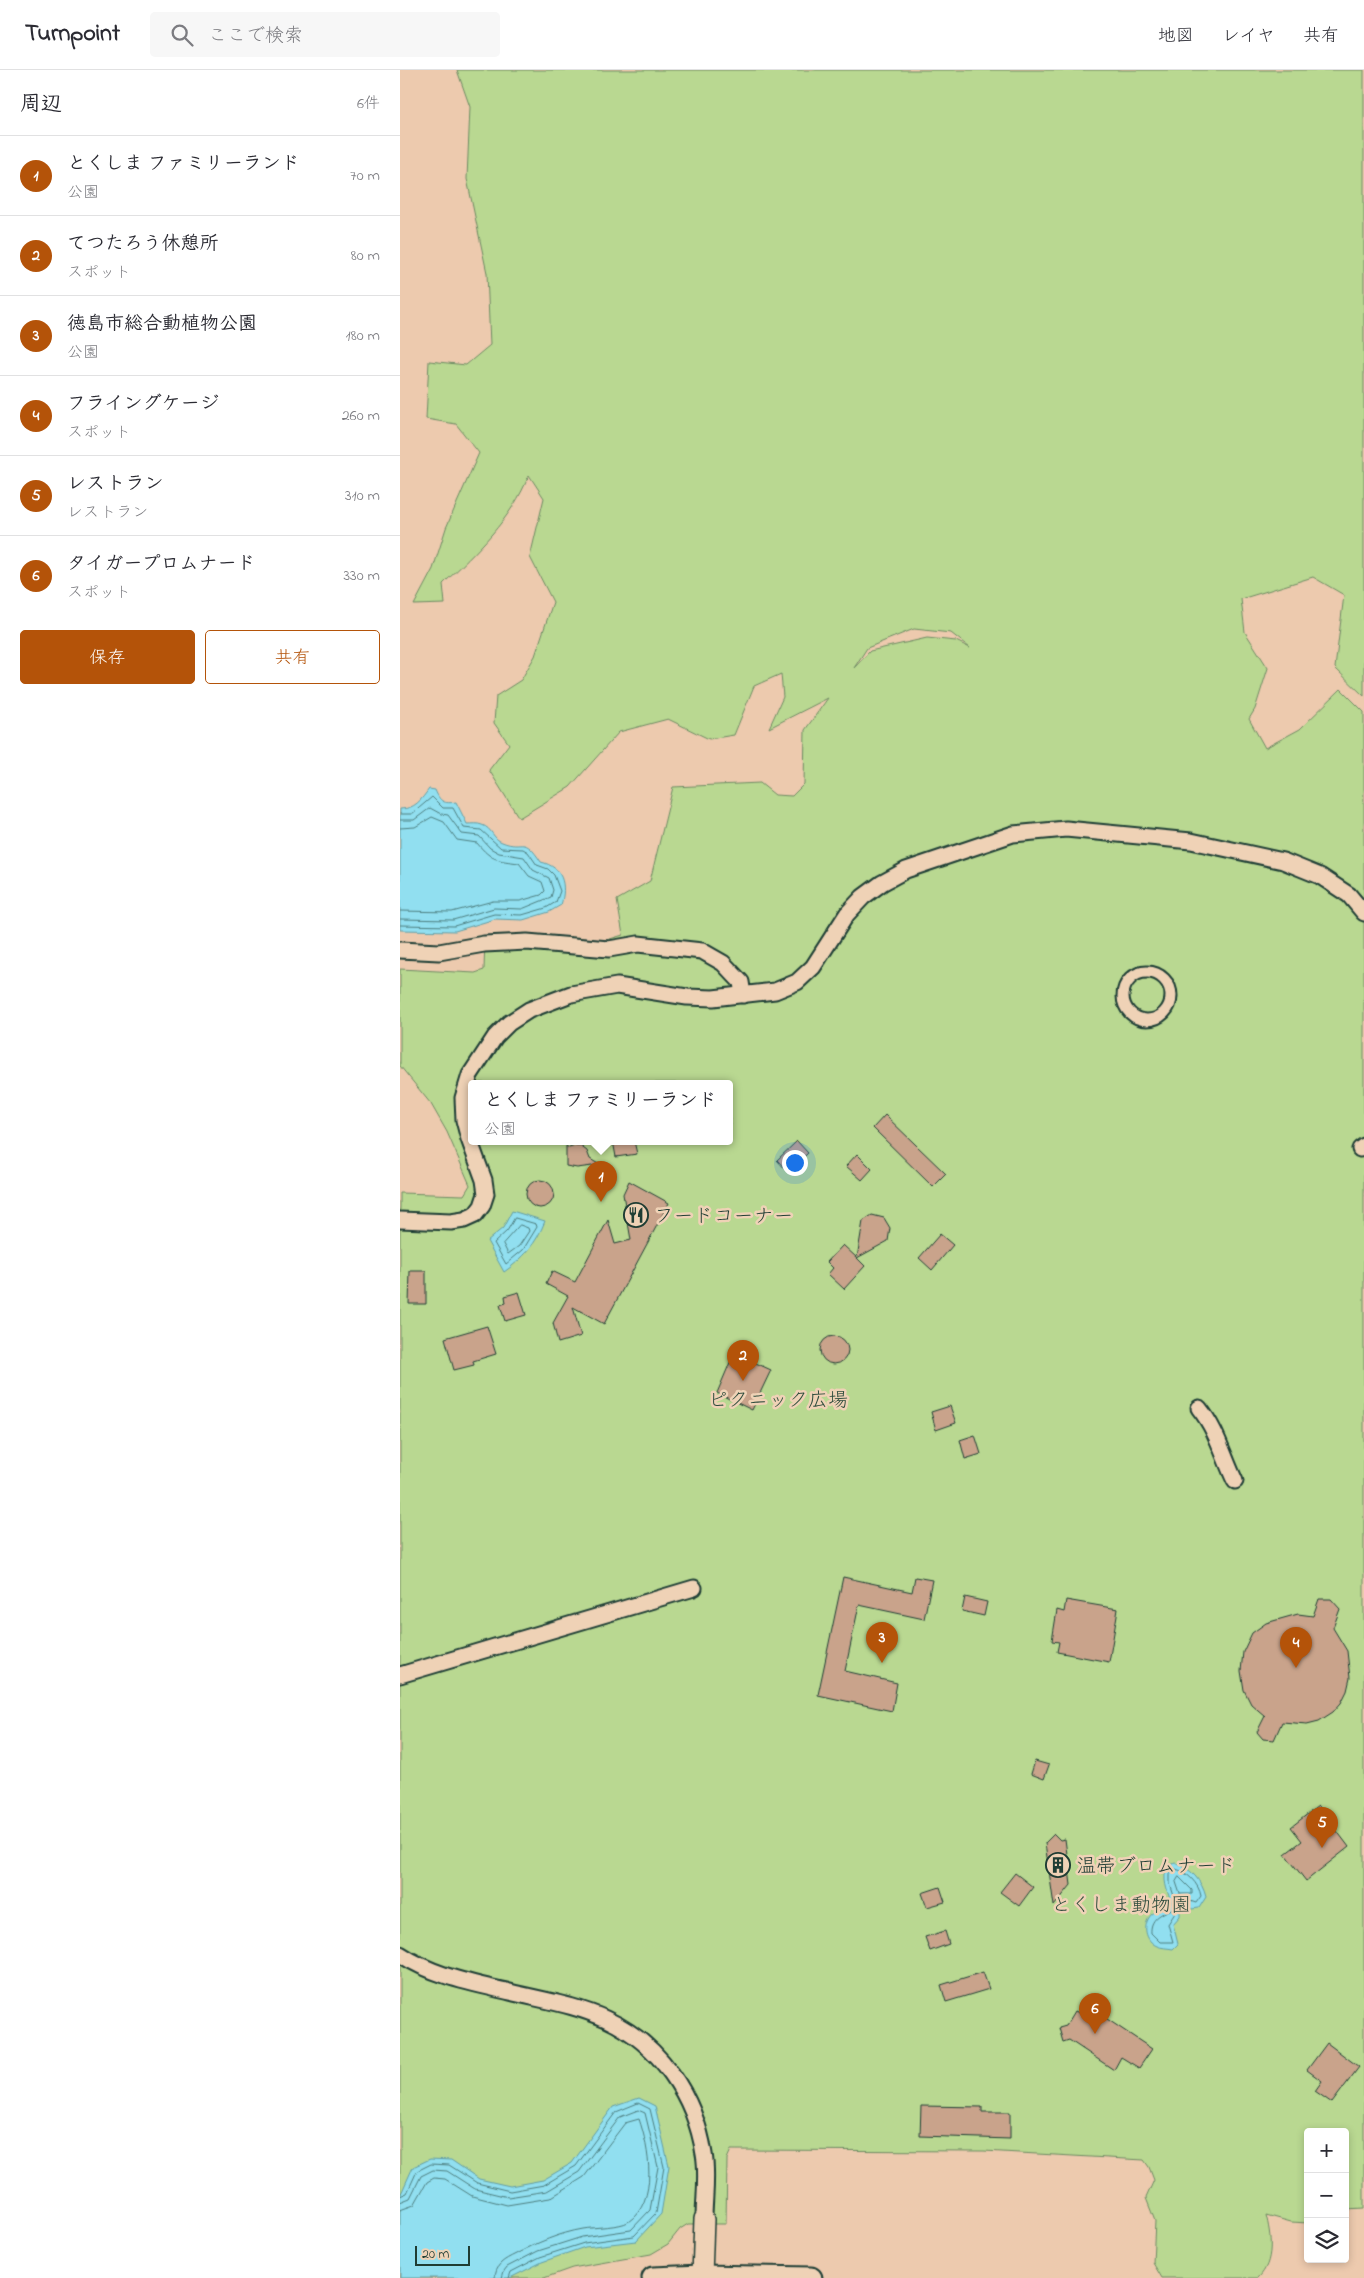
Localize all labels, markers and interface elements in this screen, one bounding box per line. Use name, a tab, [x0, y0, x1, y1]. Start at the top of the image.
search box	[150, 12, 500, 57]
text: Turnpoint	[25, 17, 120, 52]
icon: search	[168, 21, 196, 49]
text: ここで検索	[208, 23, 303, 50]
text: 地図	[1158, 24, 1194, 50]
text: レイヤ	[1222, 24, 1275, 50]
text: 共有	[1303, 24, 1339, 50]
text: 周辺	[20, 90, 62, 120]
text: 6件	[357, 92, 380, 116]
text: とくしま ファミリーランド	[67, 151, 300, 178]
text: 1	[33, 164, 39, 188]
text: 70 m	[350, 164, 380, 188]
text: 公園	[67, 181, 99, 205]
text: てつたろう休憩所	[67, 231, 219, 258]
text: 2	[32, 244, 40, 268]
text: 80 m	[351, 244, 380, 268]
text: スポット	[67, 261, 131, 285]
text: 徳島市総合動植物公園	[67, 311, 257, 338]
text: 3	[33, 324, 39, 348]
text: 180 m	[346, 324, 380, 348]
text: 公園	[67, 341, 99, 365]
text: フライングケージ	[67, 391, 219, 418]
text: 4	[33, 404, 39, 428]
text: 260 m	[342, 404, 380, 428]
text: スポット	[67, 421, 131, 445]
text: レストラン	[67, 471, 164, 498]
text: 5	[31, 484, 41, 508]
text: 310 m	[345, 484, 380, 508]
text: レストラン	[67, 501, 148, 525]
text: タイガープロムナード	[67, 551, 255, 578]
text: 6	[32, 564, 40, 588]
text: 330 m	[343, 564, 380, 588]
text: スポット	[67, 581, 131, 605]
button: 保存	[20, 630, 195, 684]
button: 共有	[205, 630, 380, 684]
popup	[468, 1080, 733, 1145]
text: とくしま ファミリーランド	[484, 1088, 717, 1115]
text: 公園	[484, 1118, 516, 1142]
your location	[782, 1150, 808, 1176]
pin: 1	[585, 1161, 617, 1202]
restaurant icon: フードコーナー	[623, 1202, 649, 1228]
place label: フードコーナー	[654, 1203, 794, 1232]
pin: 2	[727, 1340, 759, 1381]
park label: ピクニック広場	[708, 1387, 848, 1416]
pin: 3	[866, 1622, 898, 1663]
pin: 4	[1280, 1627, 1312, 1668]
pin: 5	[1306, 1807, 1338, 1848]
building icon: 温帯ブロムナード	[1045, 1852, 1071, 1878]
place label: 温帯ブロムナード	[1076, 1853, 1236, 1882]
park label: とくしま動物園	[1051, 1892, 1191, 1921]
pin: 6	[1079, 1993, 1111, 2034]
map controls	[1304, 2128, 1349, 2263]
button: +	[1304, 2128, 1349, 2173]
button: −	[1304, 2173, 1349, 2218]
button: layers	[1304, 2218, 1349, 2263]
scale bar	[415, 2243, 470, 2266]
text: 20 m	[422, 2244, 449, 2265]

